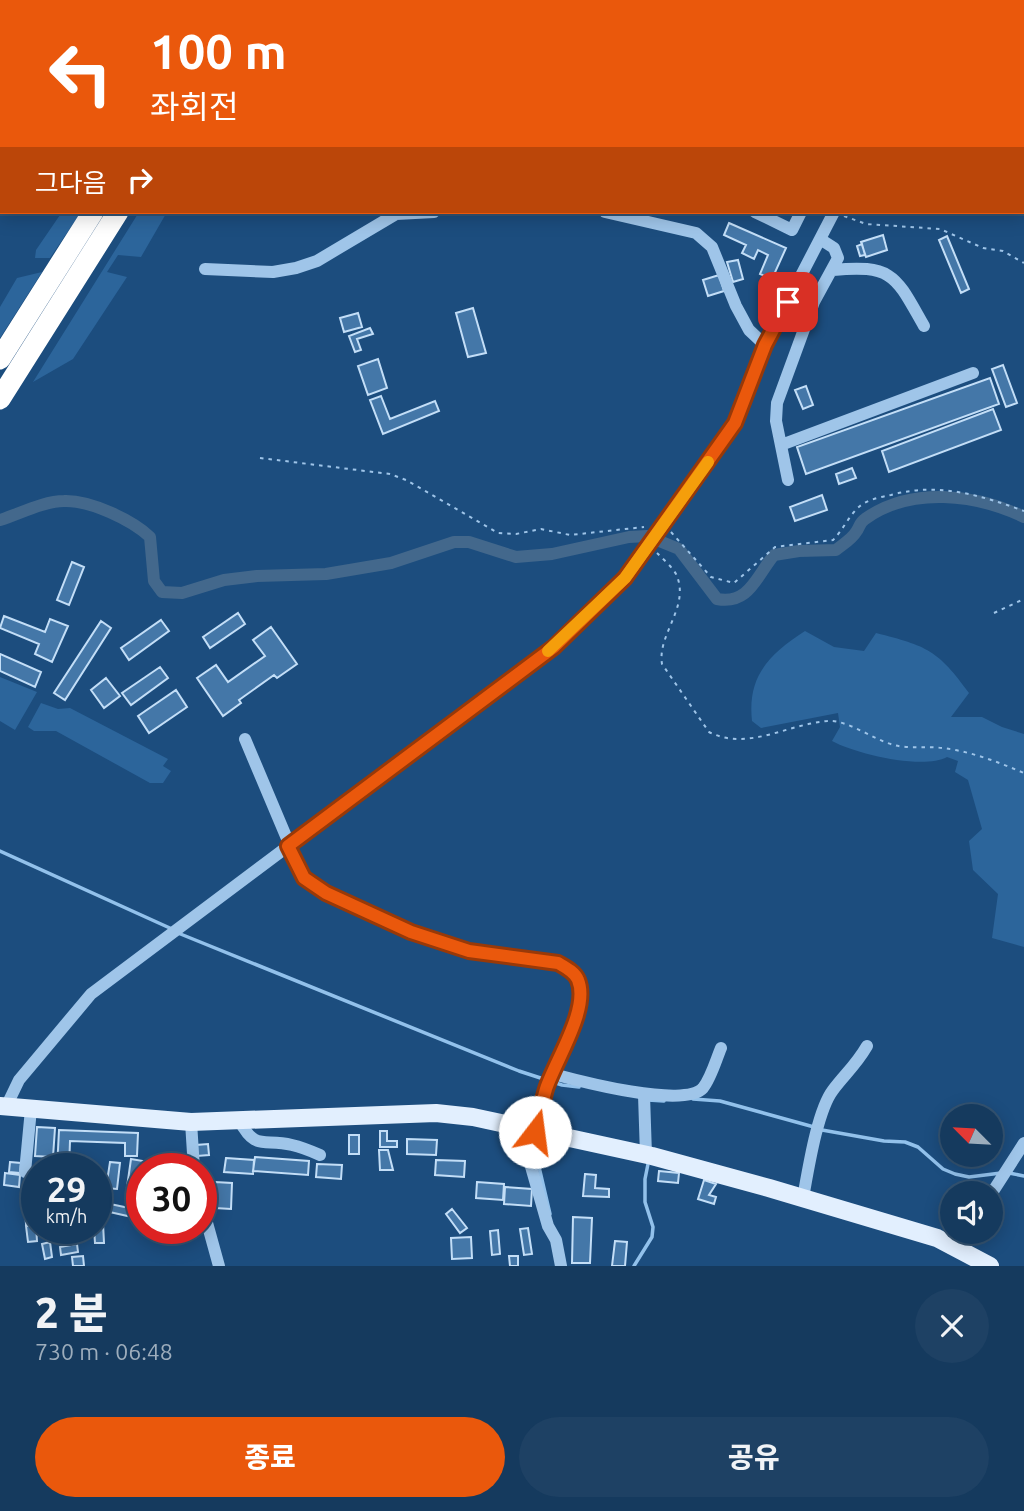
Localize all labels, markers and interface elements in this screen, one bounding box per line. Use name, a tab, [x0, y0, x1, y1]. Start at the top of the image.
text: 100 m	[150, 23, 287, 78]
icon: left	[35, 28, 126, 119]
text: 좌회전	[150, 88, 238, 124]
icon: right	[121, 161, 159, 199]
text: 그다음	[35, 168, 107, 197]
pin	[758, 272, 818, 332]
icon: arrive	[769, 283, 807, 321]
position arrow	[498, 1095, 572, 1169]
north arrow	[940, 1104, 1003, 1167]
map controls	[940, 1104, 1003, 1244]
speed limit sign: 30	[126, 1153, 217, 1244]
text: 29	[47, 1169, 86, 1209]
button: sound	[940, 1181, 1003, 1244]
text: km/h	[46, 1206, 87, 1226]
text: 2 분	[35, 1289, 107, 1336]
button: close	[915, 1289, 989, 1363]
text: 730 m · 06:48	[35, 1339, 173, 1364]
button: 종료	[35, 1417, 505, 1497]
button: 공유	[519, 1417, 989, 1497]

